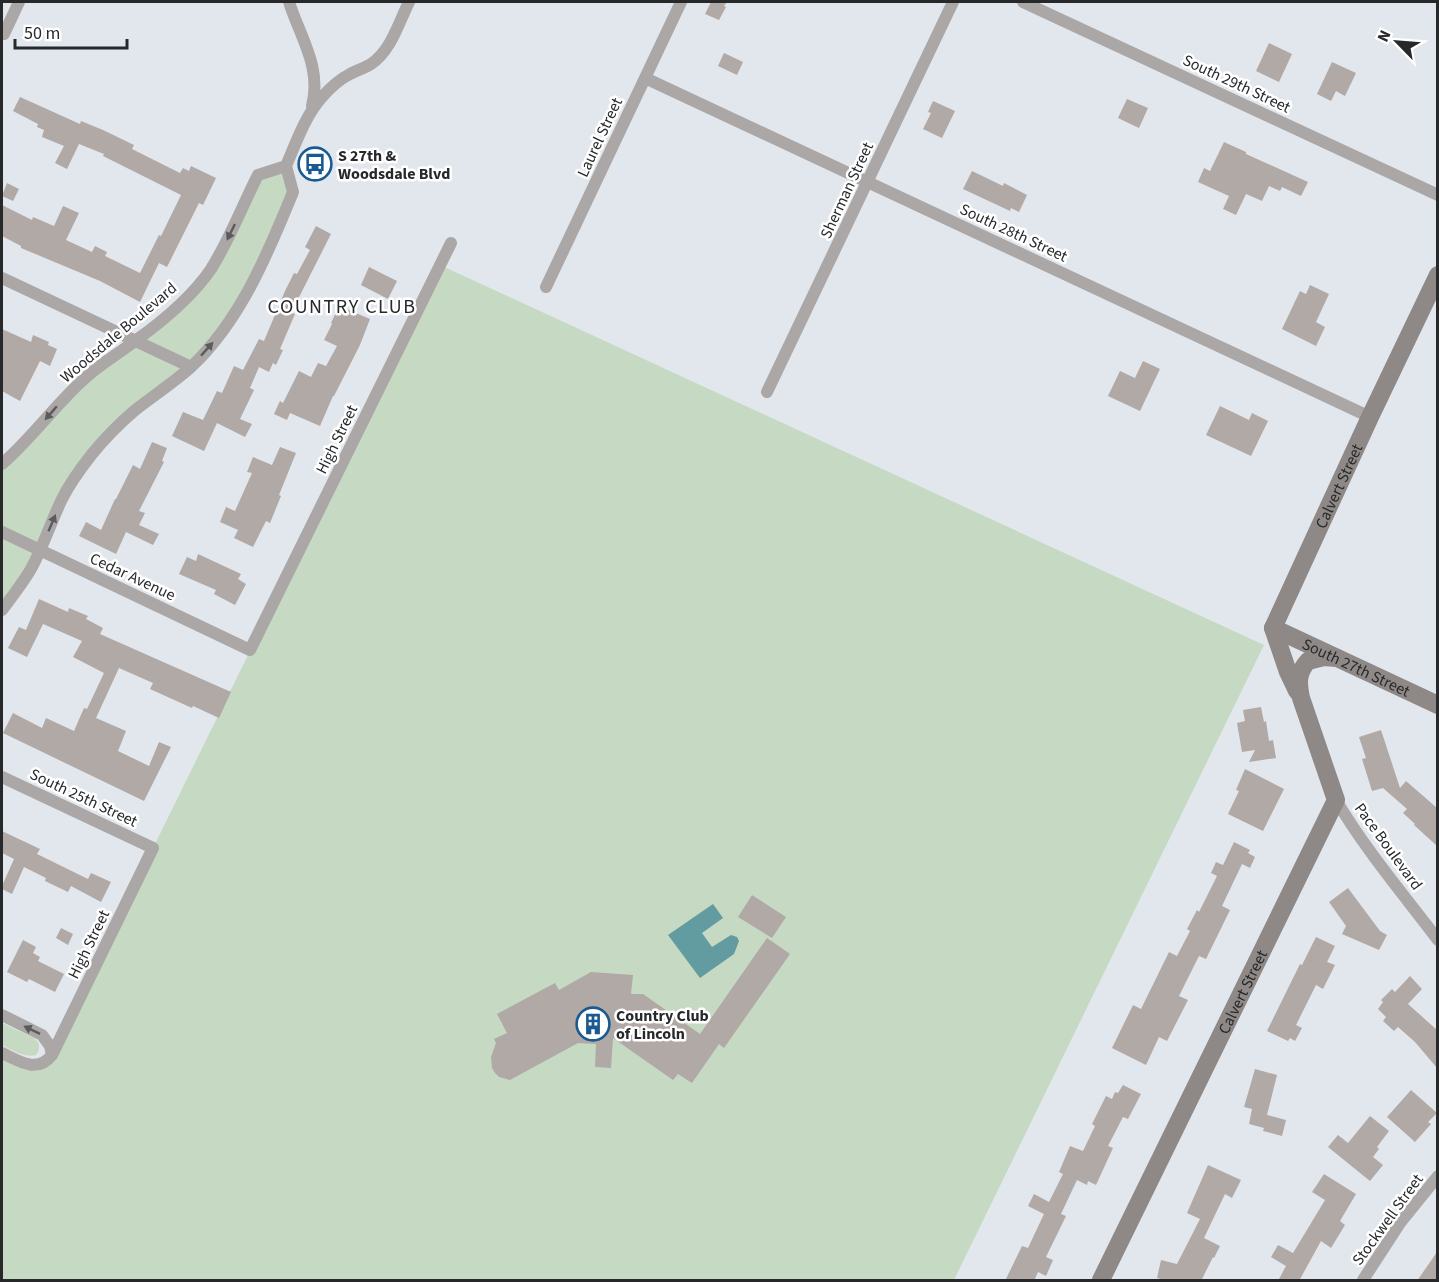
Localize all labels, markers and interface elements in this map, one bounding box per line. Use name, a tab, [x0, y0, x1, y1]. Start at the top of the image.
scale bar	[15, 12, 128, 50]
north arrow	[1367, 12, 1427, 72]
text: 50 m	[24, 21, 60, 46]
text: N	[1372, 27, 1397, 46]
street label: South 29th Street	[1179, 49, 1295, 119]
street label: Laurel Street	[572, 94, 628, 181]
street label: Sherman Street	[815, 138, 879, 242]
place label: S 27th & Woodsdale Blvd	[338, 145, 450, 185]
bus stop icon: S 27th & Woodsdale Blvd	[297, 146, 333, 182]
street label: South 28th Street	[956, 198, 1072, 268]
one-way arrow	[226, 224, 235, 241]
street label: Woodsdale Boulevard	[56, 277, 182, 388]
district label: COUNTRY CLUB	[268, 293, 416, 321]
one-way arrow	[200, 342, 213, 357]
street label: High Street	[311, 401, 363, 478]
one-way arrow	[44, 405, 57, 420]
street label: Calvert Street	[1310, 440, 1369, 532]
one-way arrow	[47, 515, 56, 532]
street label: Cedar Avenue	[86, 547, 179, 606]
street label: South 27th Street	[1298, 633, 1414, 703]
street label: South 25th Street	[26, 763, 142, 833]
street label: Pace Boulevard	[1349, 798, 1427, 895]
street label: High Street	[63, 906, 115, 983]
street label: Calvert Street	[1213, 946, 1273, 1038]
place label: Country Club of Lincoln	[616, 1005, 709, 1045]
building icon: Country Club of Lincoln	[575, 1006, 611, 1042]
one-way arrow	[24, 1025, 41, 1035]
street label: Stockwell Street	[1347, 1169, 1429, 1270]

